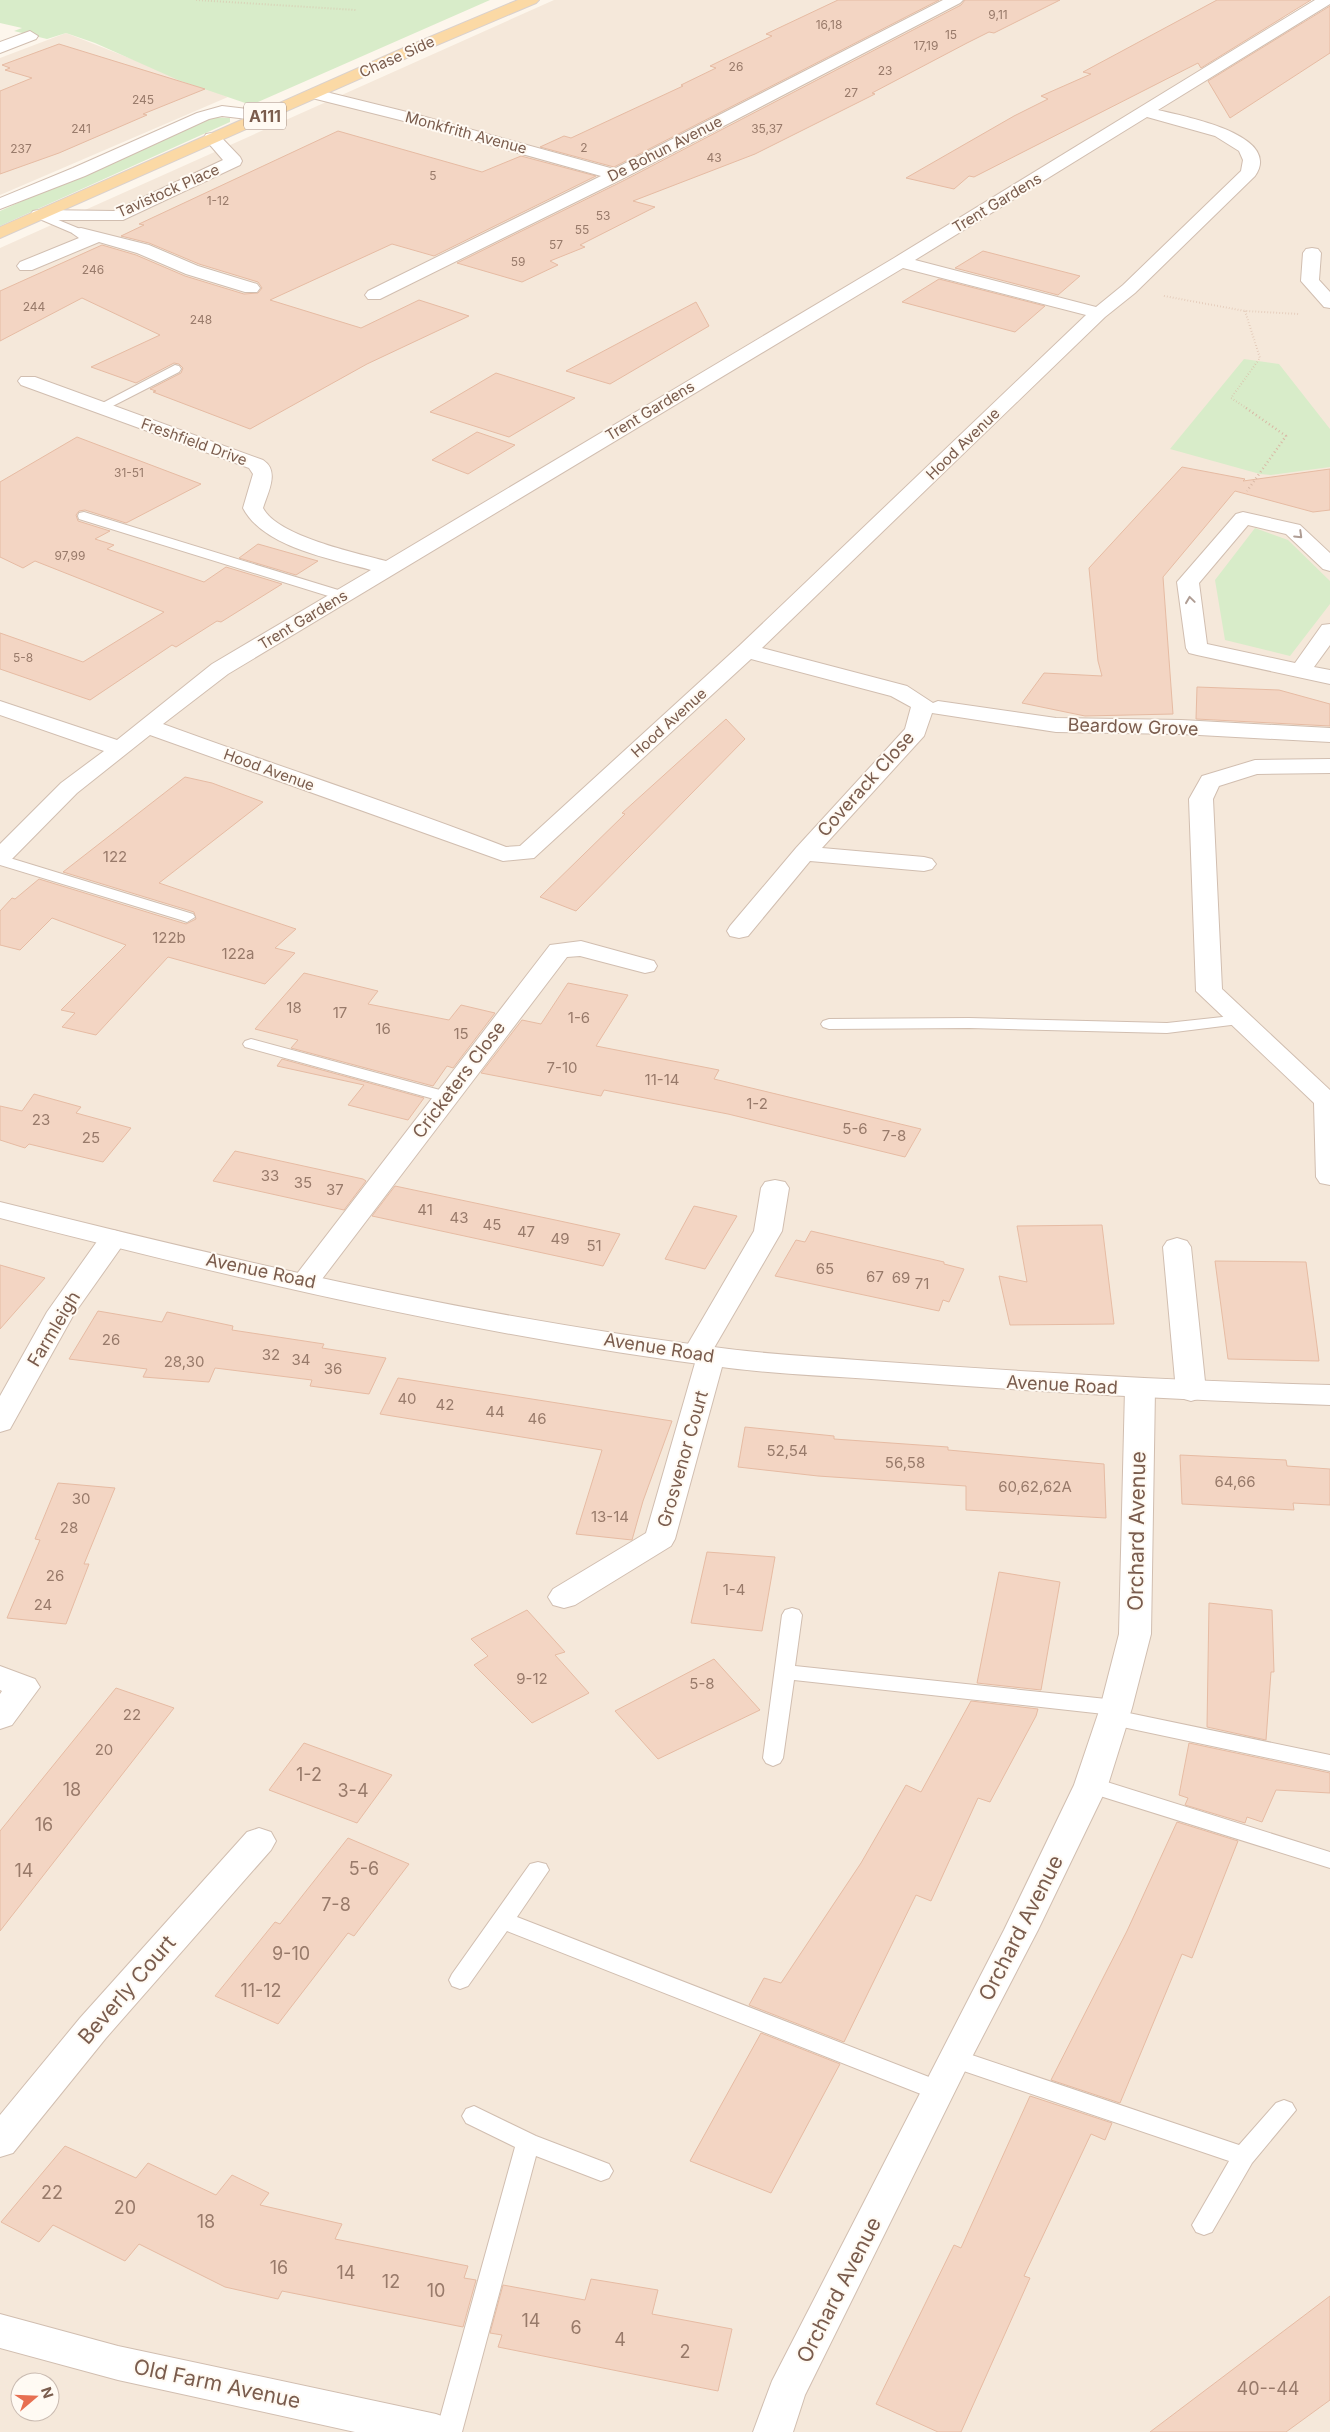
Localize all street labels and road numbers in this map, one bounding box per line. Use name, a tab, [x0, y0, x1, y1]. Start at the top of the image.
street label: Chase Side	[356, 32, 437, 82]
road number: A111	[244, 102, 286, 130]
street label: Monkfrith Avenue	[403, 107, 529, 158]
street label: De Bohun Avenue	[604, 111, 725, 186]
street label: Tavistock Place	[113, 159, 222, 222]
street label: Trent Gardens	[949, 168, 1045, 237]
street label: Trent Gardens	[602, 376, 698, 445]
street label: Hood Avenue	[922, 404, 1004, 484]
street label: Freshfield Drive	[139, 414, 250, 470]
street label: Trent Gardens	[255, 585, 351, 654]
street label: Hood Avenue	[627, 684, 710, 762]
street label: Beardow Grove	[1067, 714, 1199, 739]
street label: Coverack Close	[813, 727, 918, 841]
street label: Hood Avenue	[221, 744, 317, 795]
street label: Cricketers Close	[408, 1017, 509, 1142]
street label: Avenue Road	[204, 1249, 318, 1292]
street label: Farmleigh	[23, 1287, 84, 1370]
street label: Avenue Road	[602, 1328, 716, 1367]
street label: Avenue Road	[1006, 1371, 1118, 1398]
street label: Grosvenor Court	[653, 1388, 712, 1530]
street label: Orchard Avenue	[1123, 1451, 1150, 1611]
street label: Orchard Avenue	[973, 1851, 1068, 2005]
street label: Beverly Court	[73, 1930, 181, 2049]
street label: Orchard Avenue	[791, 2213, 886, 2367]
street label: Old Farm Avenue	[131, 2354, 303, 2413]

